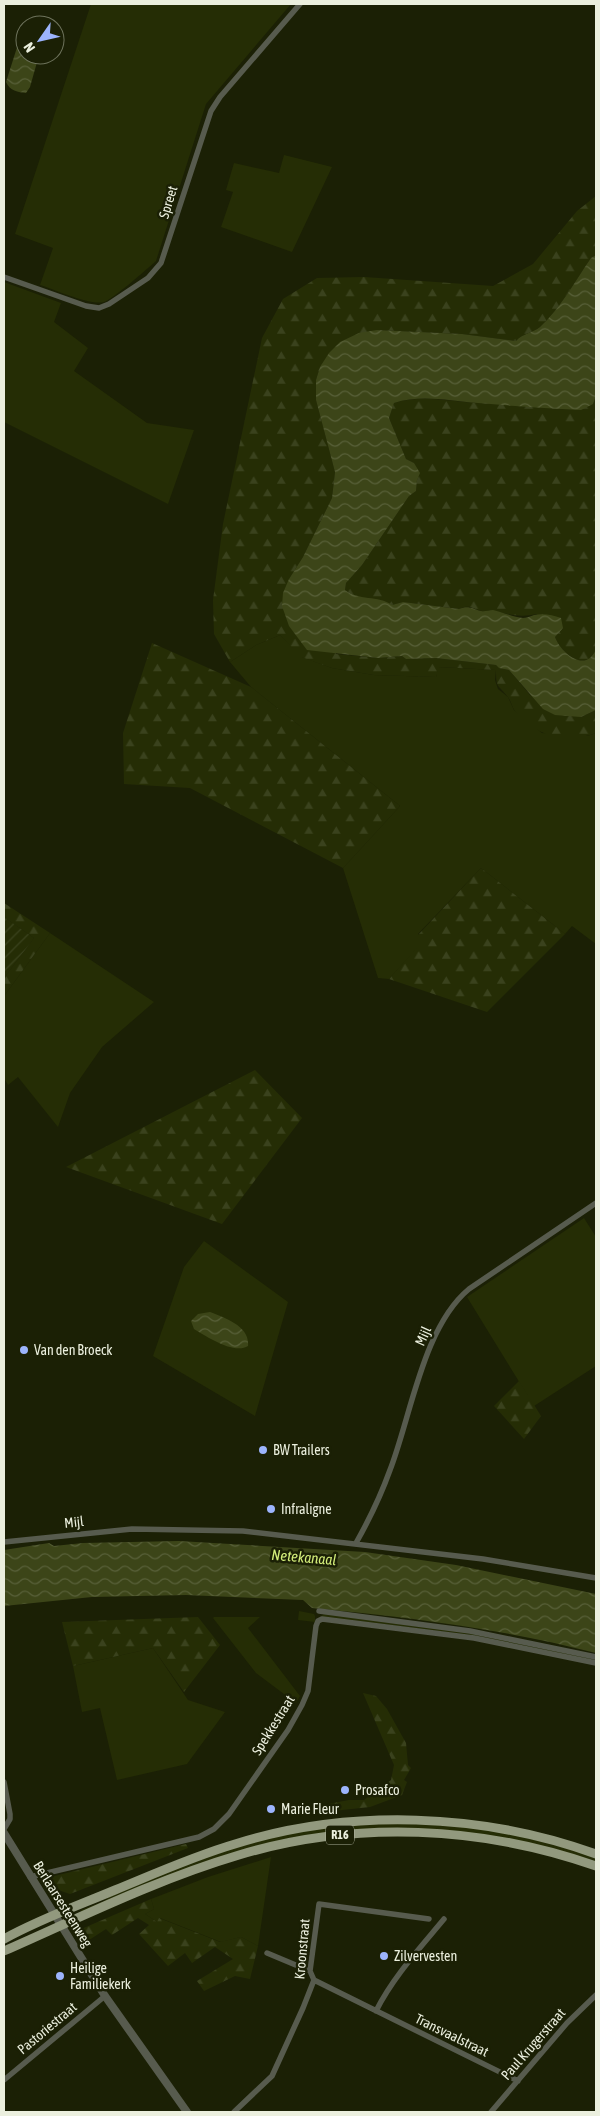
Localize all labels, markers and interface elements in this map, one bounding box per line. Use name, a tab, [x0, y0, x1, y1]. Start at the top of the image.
north arrow	[15, 15, 65, 65]
text: N	[20, 39, 38, 55]
street label: Spreet	[155, 184, 181, 220]
street label: Mijl	[412, 1324, 434, 1348]
place label: Van den Broeck	[34, 1342, 112, 1358]
marker: Van den Broeck	[18, 1344, 30, 1356]
place label: BW Trailers	[273, 1442, 330, 1458]
marker: BW Trailers	[257, 1444, 269, 1456]
place label: Infraligne	[281, 1501, 332, 1517]
marker: Infraligne	[265, 1503, 277, 1515]
street label: Mijl	[63, 1513, 85, 1531]
water label: Netekanaal	[271, 1546, 337, 1568]
street label: Spekkestraat	[248, 1692, 298, 1758]
place label: Prosafco	[355, 1782, 400, 1798]
marker: Prosafco	[339, 1784, 351, 1796]
place label: Marie Fleur	[281, 1801, 340, 1817]
marker: Marie Fleur	[265, 1803, 277, 1815]
road number: R16	[326, 1826, 354, 1844]
street label: Berlaarsesteenweg	[30, 1858, 96, 1950]
street label: Kroonstraat	[291, 1918, 313, 1980]
place label: Zilvervesten	[394, 1948, 457, 1964]
marker: Zilvervesten	[378, 1950, 390, 1962]
place label: Heilige Familiekerk	[70, 1960, 131, 1992]
marker: Heilige Familiekerk	[54, 1970, 66, 1982]
street label: Pastoriestraat	[14, 1999, 80, 2057]
street label: Paul Krugerstraat	[498, 2005, 568, 2083]
street label: Transvaalstraat	[413, 2010, 491, 2060]

